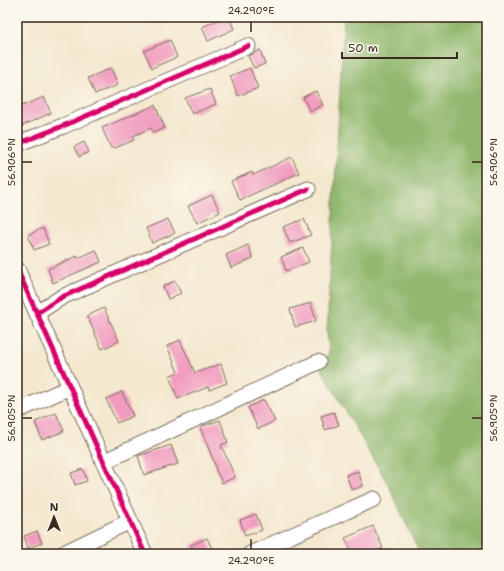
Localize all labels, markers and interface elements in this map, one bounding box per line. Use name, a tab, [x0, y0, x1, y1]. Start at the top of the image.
text: 24.290°E	[228, 4, 274, 17]
scale bar	[342, 34, 457, 60]
text: 50 m	[348, 40, 378, 56]
text: 56.906°N	[5, 138, 18, 186]
text: 56.906°N	[487, 138, 500, 186]
text: 56.905°N	[5, 395, 18, 442]
text: 56.905°N	[487, 395, 500, 442]
north arrow	[34, 497, 74, 537]
text: N	[50, 500, 59, 515]
text: 24.290°E	[228, 554, 274, 567]

